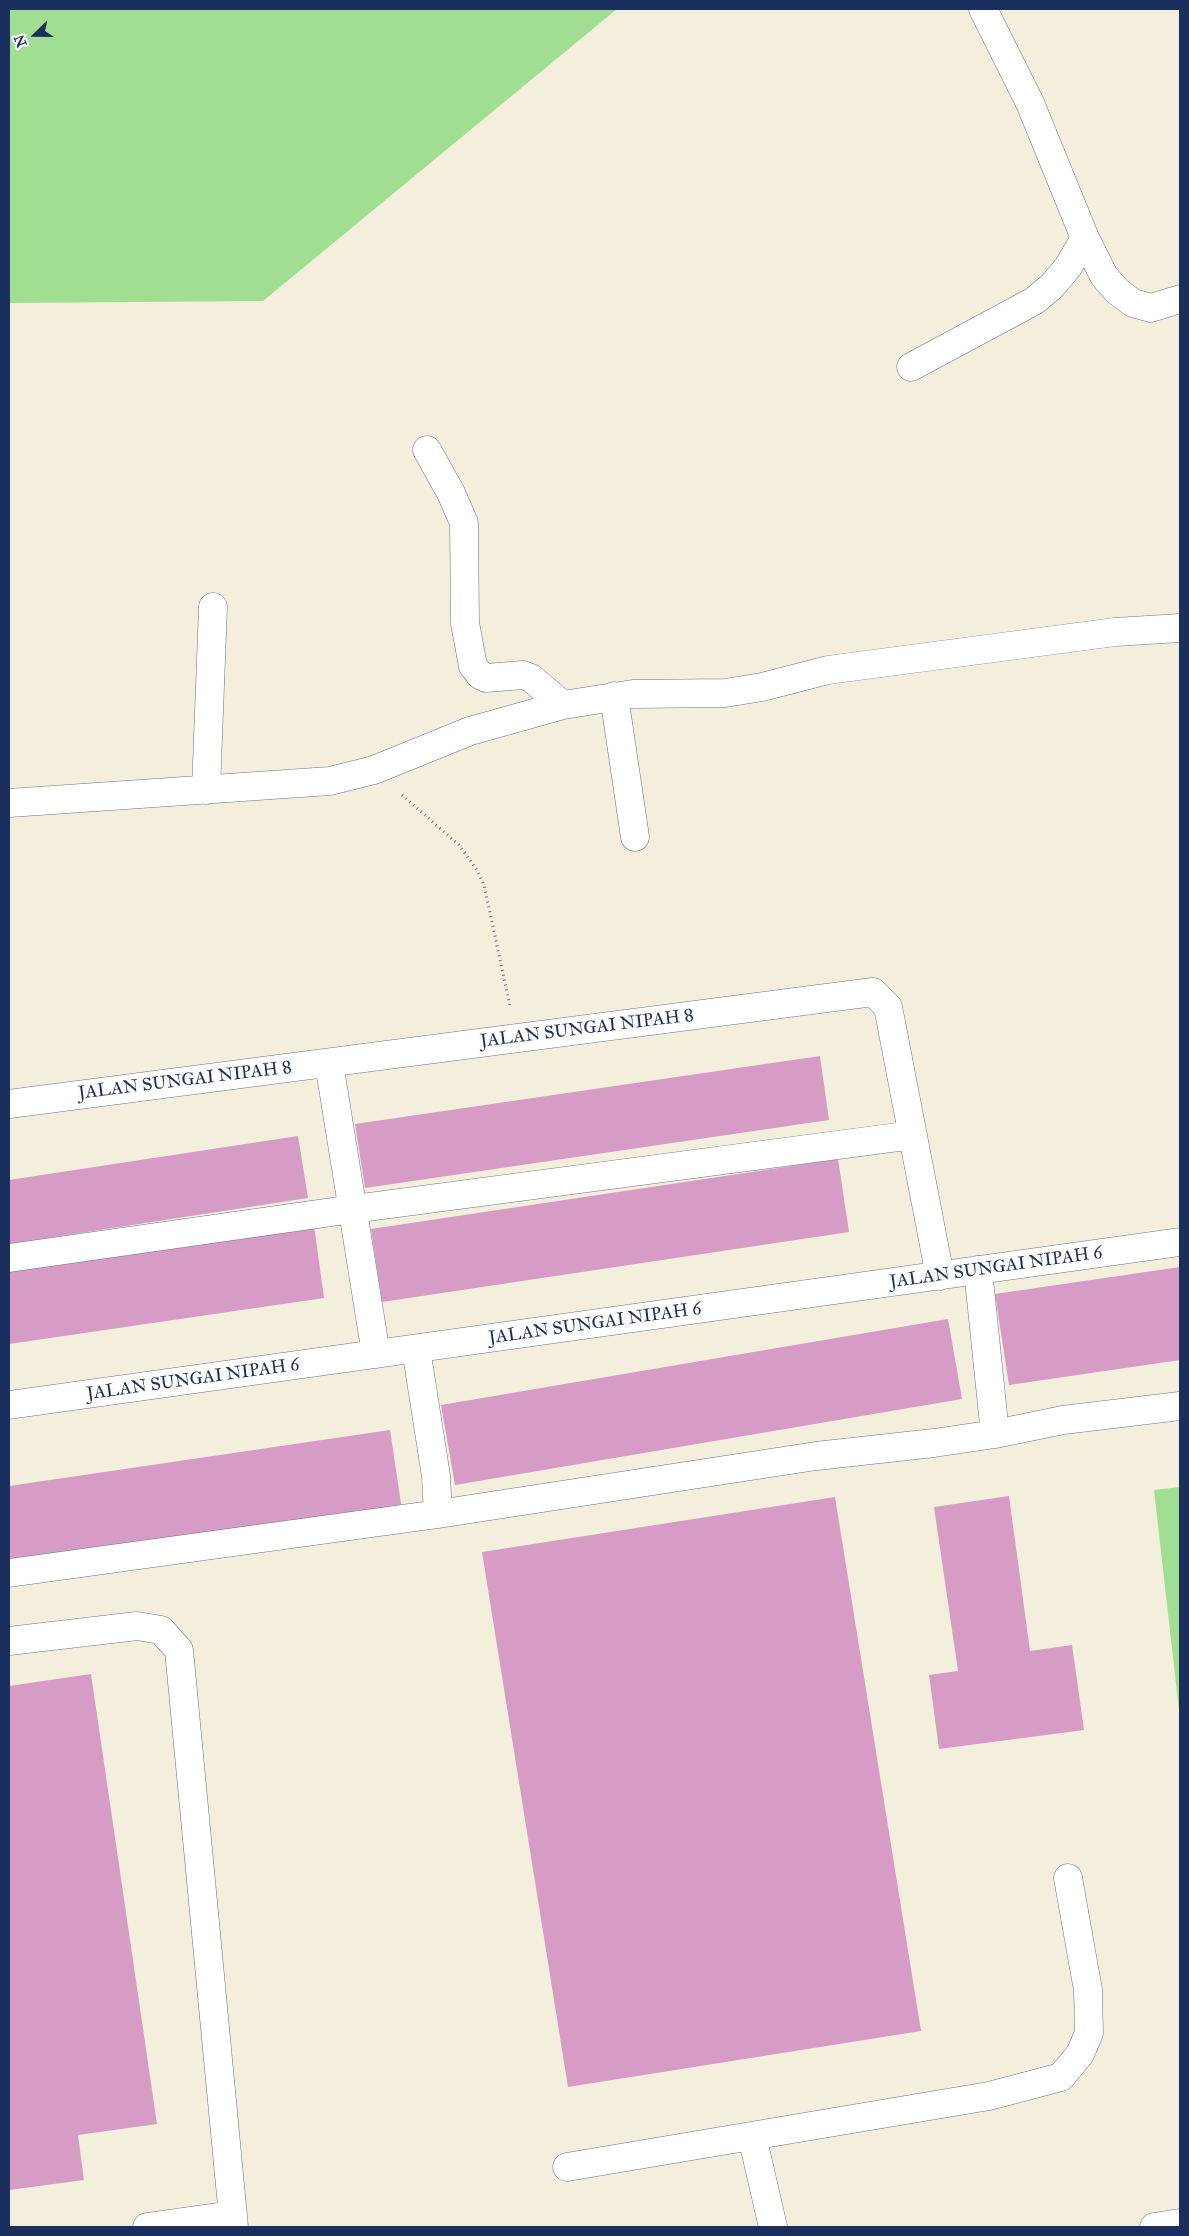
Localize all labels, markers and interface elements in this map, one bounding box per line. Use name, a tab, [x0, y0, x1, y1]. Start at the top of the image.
north arrow	[10, 10, 60, 60]
text: N	[11, 32, 31, 49]
street label: JALAN SUNGAI NIPAH 8	[479, 1005, 695, 1053]
street label: JALAN SUNGAI NIPAH 8	[77, 1057, 293, 1105]
street label: JALAN SUNGAI NIPAH 6	[888, 1242, 1104, 1294]
street label: JALAN SUNGAI NIPAH 6	[487, 1298, 703, 1350]
street label: JALAN SUNGAI NIPAH 6	[85, 1354, 301, 1406]

